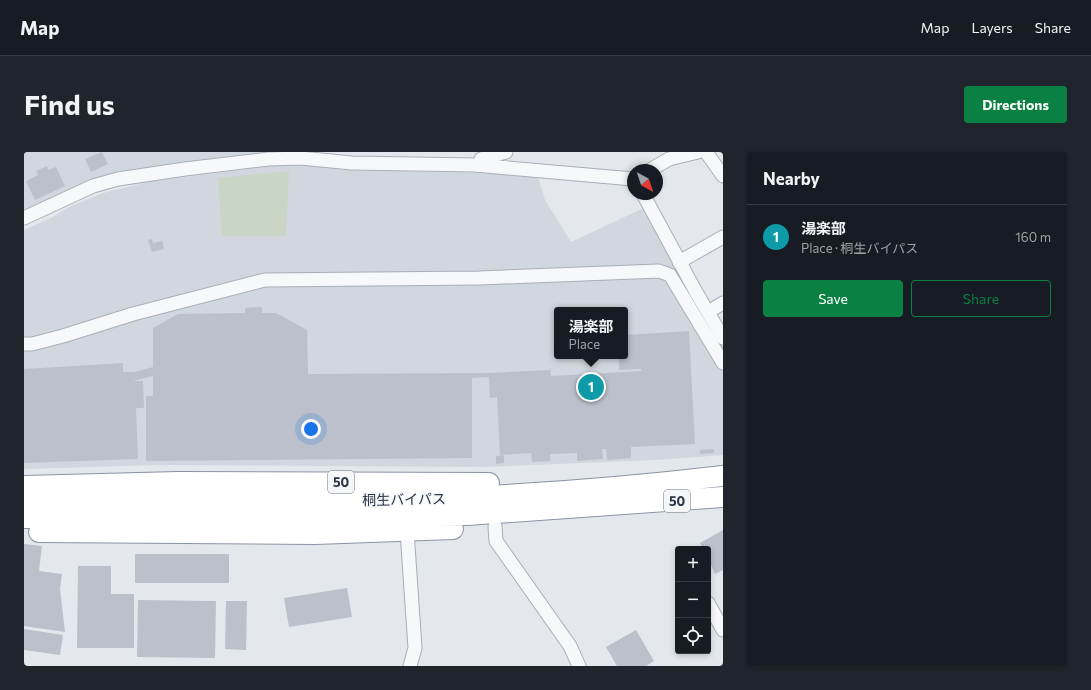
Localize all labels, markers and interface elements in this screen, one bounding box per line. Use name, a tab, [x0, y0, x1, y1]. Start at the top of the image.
text: Map	[20, 16, 59, 39]
text: Map	[921, 19, 949, 36]
text: Layers	[971, 19, 1013, 36]
text: Share	[1035, 19, 1071, 36]
button: Directions	[964, 86, 1067, 123]
text: Find us	[24, 87, 115, 121]
north arrow	[627, 164, 663, 200]
text: Nearby	[763, 168, 820, 189]
text: 湯楽部	[801, 219, 846, 237]
text: 1	[773, 229, 779, 245]
text: 160 m	[1015, 229, 1051, 245]
text: Place · 桐生バイパス	[801, 240, 918, 256]
button: Save	[763, 280, 903, 317]
button: Share	[911, 280, 1051, 317]
popup	[554, 307, 628, 359]
text: 湯楽部	[568, 317, 614, 335]
text: Place	[568, 336, 600, 352]
pin: 1	[578, 372, 604, 402]
your location	[301, 419, 321, 439]
road number: 50	[328, 471, 354, 493]
street label: 桐生バイパス	[362, 490, 446, 508]
road number: 50	[664, 490, 690, 512]
map controls	[675, 546, 711, 654]
button: +	[675, 546, 711, 582]
button: −	[675, 582, 711, 618]
button: locate	[675, 618, 711, 654]

